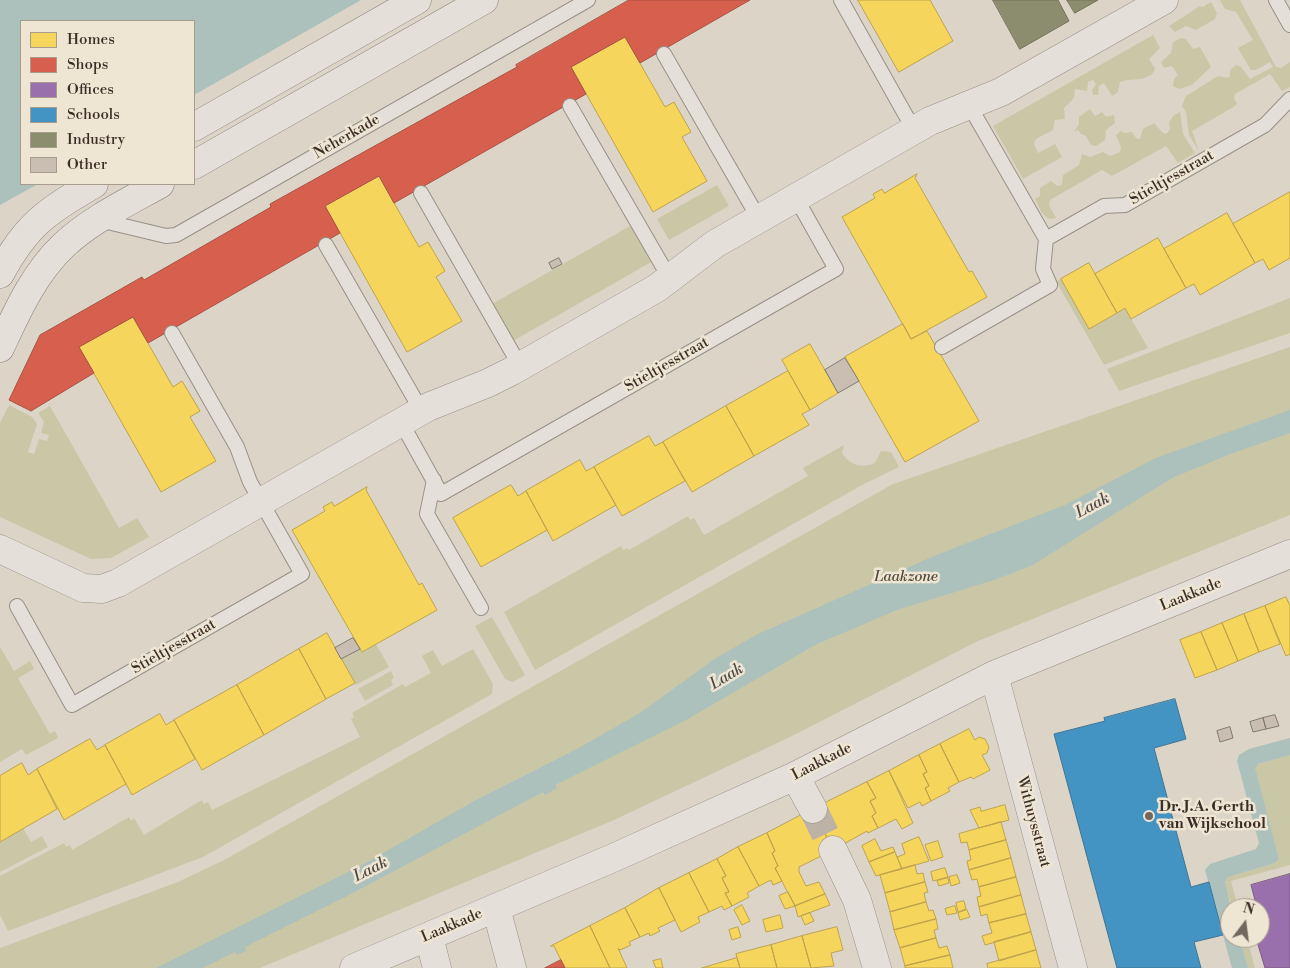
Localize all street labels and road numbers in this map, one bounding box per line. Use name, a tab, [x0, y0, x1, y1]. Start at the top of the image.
street label: Neherkade	[311, 111, 383, 163]
street label: Stieltjesstraat	[1127, 147, 1217, 209]
street label: Stieltjesstraat	[622, 334, 712, 396]
street label: Laakkade	[1158, 574, 1224, 616]
street label: Stieltjesstraat	[129, 616, 219, 678]
street label: Laakkade	[789, 739, 855, 785]
street label: Withuysstraat	[1012, 774, 1054, 870]
street label: Laakkade	[419, 905, 485, 947]

